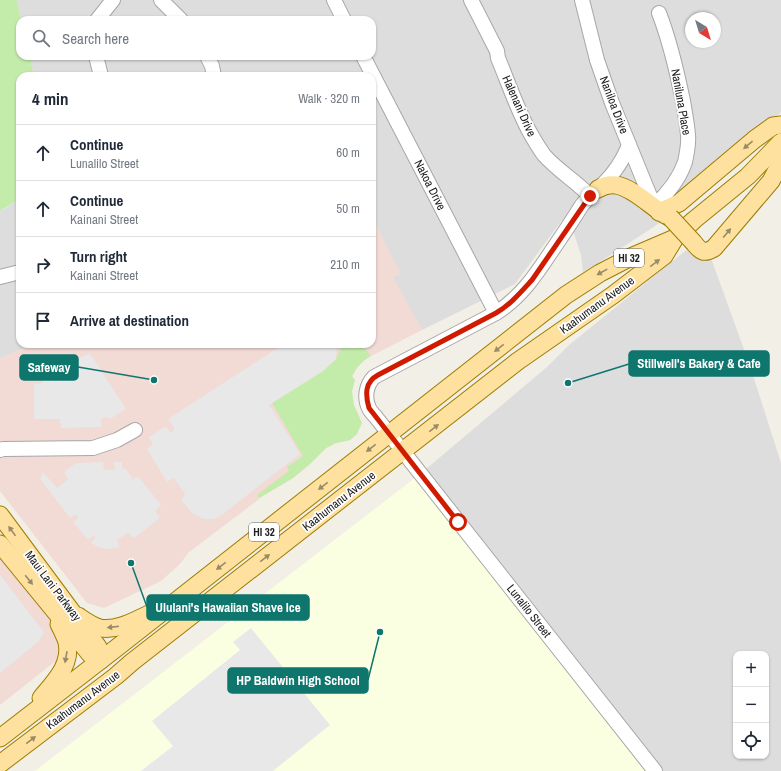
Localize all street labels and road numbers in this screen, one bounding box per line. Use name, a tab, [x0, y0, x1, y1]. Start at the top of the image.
street label: Naniluna Place	[667, 68, 695, 136]
street label: Halenani Drive	[498, 73, 540, 139]
street label: Naniloa Drive	[596, 74, 632, 136]
street label: Nakoa Drive	[410, 157, 450, 213]
road number: HI 32	[614, 249, 644, 267]
street label: Kaahumanu Avenue	[557, 273, 637, 337]
street label: Kaahumanu Avenue	[299, 467, 379, 535]
road number: HI 32	[249, 523, 279, 541]
street label: Maui Lani Parkway	[21, 548, 85, 625]
street label: Lunalilo Street	[503, 581, 555, 641]
street label: Kaahumanu Avenue	[43, 667, 123, 733]

